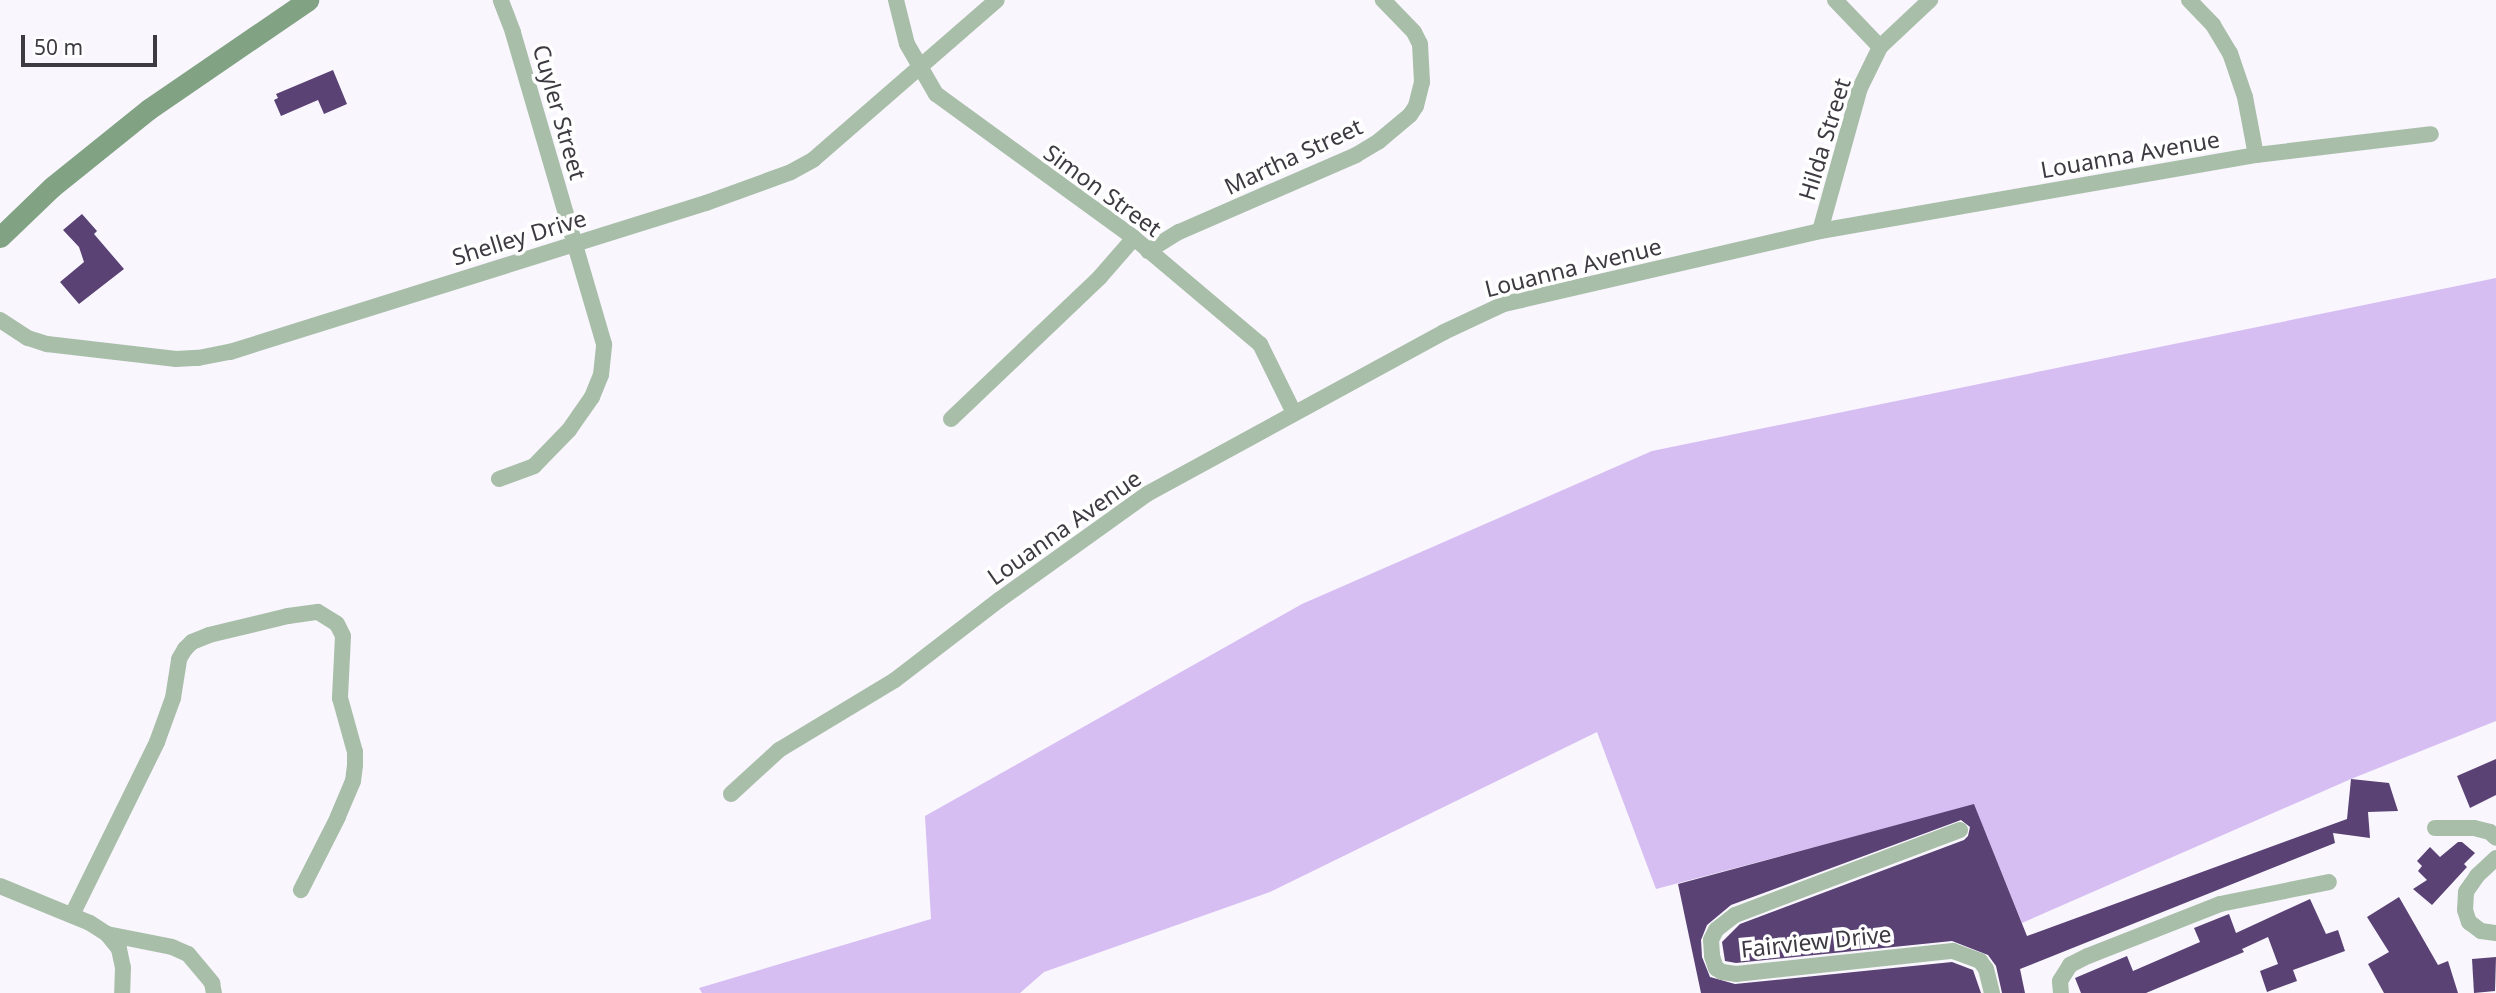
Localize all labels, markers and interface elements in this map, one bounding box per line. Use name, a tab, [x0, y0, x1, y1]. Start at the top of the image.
scale bar	[24, 21, 161, 65]
text: 50 m	[34, 33, 83, 61]
street label: Cuyler Street	[528, 41, 592, 183]
street label: Hilda Street	[1792, 75, 1856, 203]
street label: Martha Street	[1220, 112, 1366, 200]
street label: Louanna Avenue	[2038, 125, 2222, 183]
street label: Simon Street	[1039, 138, 1167, 242]
street label: Shelley Drive	[449, 204, 589, 270]
street label: Louanna Avenue	[1482, 232, 1664, 302]
street label: Louanna Avenue	[982, 464, 1146, 590]
street label: Fairview Drive	[1739, 919, 1893, 963]

